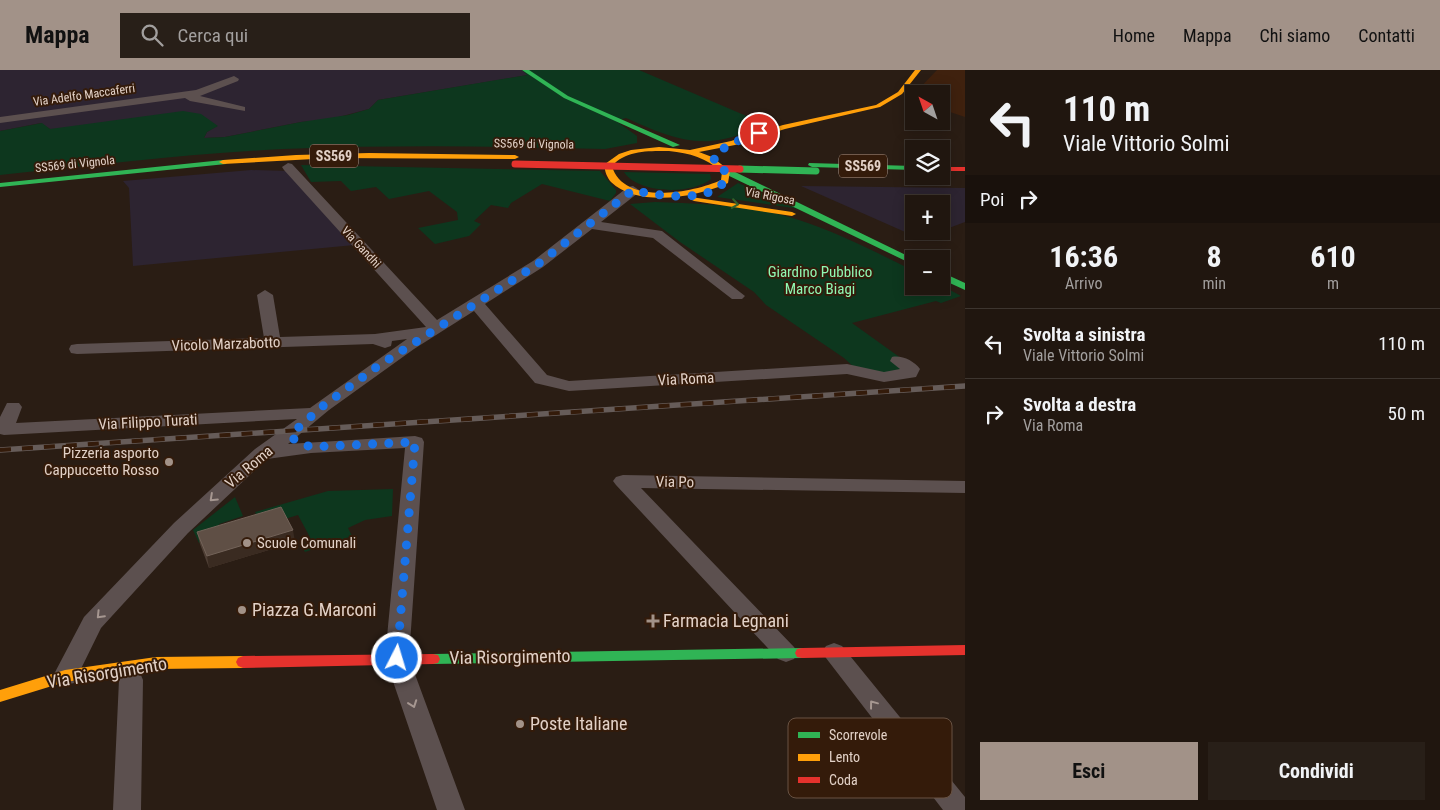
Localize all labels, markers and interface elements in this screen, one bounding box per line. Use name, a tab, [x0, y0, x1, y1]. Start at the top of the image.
search box	[120, 13, 470, 58]
text: Mappa	[25, 21, 90, 49]
icon: search	[138, 21, 166, 49]
text: Cerca qui	[178, 24, 248, 47]
text: Home	[1113, 25, 1155, 46]
text: Mappa	[1183, 25, 1232, 46]
text: Chi siamo	[1260, 25, 1330, 46]
text: Contatti	[1358, 25, 1415, 46]
street label: Via Adelfo Maccaferri	[32, 81, 136, 109]
north arrow	[905, 85, 950, 130]
map controls	[905, 85, 950, 295]
text: 110 m	[1063, 89, 1150, 130]
icon: left	[980, 90, 1045, 155]
pin	[738, 112, 780, 154]
icon: arrive	[745, 119, 773, 147]
text: Viale Vittorio Solmi	[1063, 131, 1230, 156]
street label: SS569 di Vignola	[494, 136, 574, 152]
button: layers	[905, 140, 950, 185]
road number: SS569	[310, 144, 358, 168]
street label: SS569 di Vignola	[34, 153, 116, 175]
road number: SS569	[839, 154, 887, 178]
street label: Via Rigosa	[744, 184, 796, 208]
icon: right	[1014, 185, 1042, 213]
text: Poi	[980, 188, 1004, 211]
button: +	[905, 195, 950, 240]
one-way arrow	[732, 198, 740, 209]
street label: Via Gandhi	[338, 224, 384, 270]
text: 16:36	[1049, 239, 1118, 274]
text: 8	[1207, 239, 1222, 274]
text: 610	[1310, 239, 1356, 274]
button: −	[905, 250, 950, 295]
park label: Giardino Pubblico Marco Biagi	[768, 263, 872, 298]
text: Arrivo	[1065, 274, 1102, 293]
text: min	[1202, 274, 1226, 293]
text: m	[1327, 274, 1339, 293]
text: Svolta a sinistra	[1023, 323, 1145, 346]
icon: left	[980, 330, 1008, 358]
text: 110 m	[1378, 332, 1425, 355]
street label: Vicolo Marzabotto	[171, 333, 281, 355]
text: Viale Vittorio Solmi	[1023, 346, 1144, 365]
street label: Via Roma	[657, 369, 715, 389]
text: Svolta a destra	[1023, 393, 1136, 416]
icon: right	[980, 400, 1008, 428]
text: 50 m	[1388, 402, 1425, 425]
street label: Via Filippo Turati	[98, 410, 198, 434]
text: Via Roma	[1023, 416, 1083, 435]
street label: Via Roma	[222, 442, 276, 492]
place label: Pizzeria asporto Cappuccetto Rosso	[44, 444, 159, 479]
marker: Pizzeria asporto Cappuccetto Rosso	[163, 456, 175, 468]
street label: Via Po	[656, 473, 694, 491]
one-way arrow	[210, 492, 219, 501]
place label: Scuole Comunali	[257, 534, 356, 552]
marker: Scuole Comunali	[241, 537, 253, 549]
place label: Piazza G.Marconi	[252, 599, 376, 620]
marker: Piazza G.Marconi	[236, 604, 248, 616]
one-way arrow	[97, 609, 106, 618]
place label: Farmacia Legnani	[663, 610, 789, 631]
marker: Farmacia Legnani	[647, 615, 659, 627]
position arrow	[370, 631, 422, 683]
street label: Via Risorgimento	[449, 645, 571, 668]
street label: Via Risorgimento	[45, 653, 168, 692]
one-way arrow	[407, 699, 417, 708]
one-way arrow	[870, 700, 879, 710]
place label: Poste Italiane	[530, 713, 628, 734]
marker: Poste Italiane	[514, 718, 526, 730]
legend	[788, 718, 952, 798]
text: Scorrevole	[829, 727, 888, 743]
button: Esci	[980, 742, 1198, 800]
button: Condividi	[1208, 742, 1425, 800]
text: Lento	[829, 749, 860, 765]
text: Coda	[829, 772, 858, 788]

